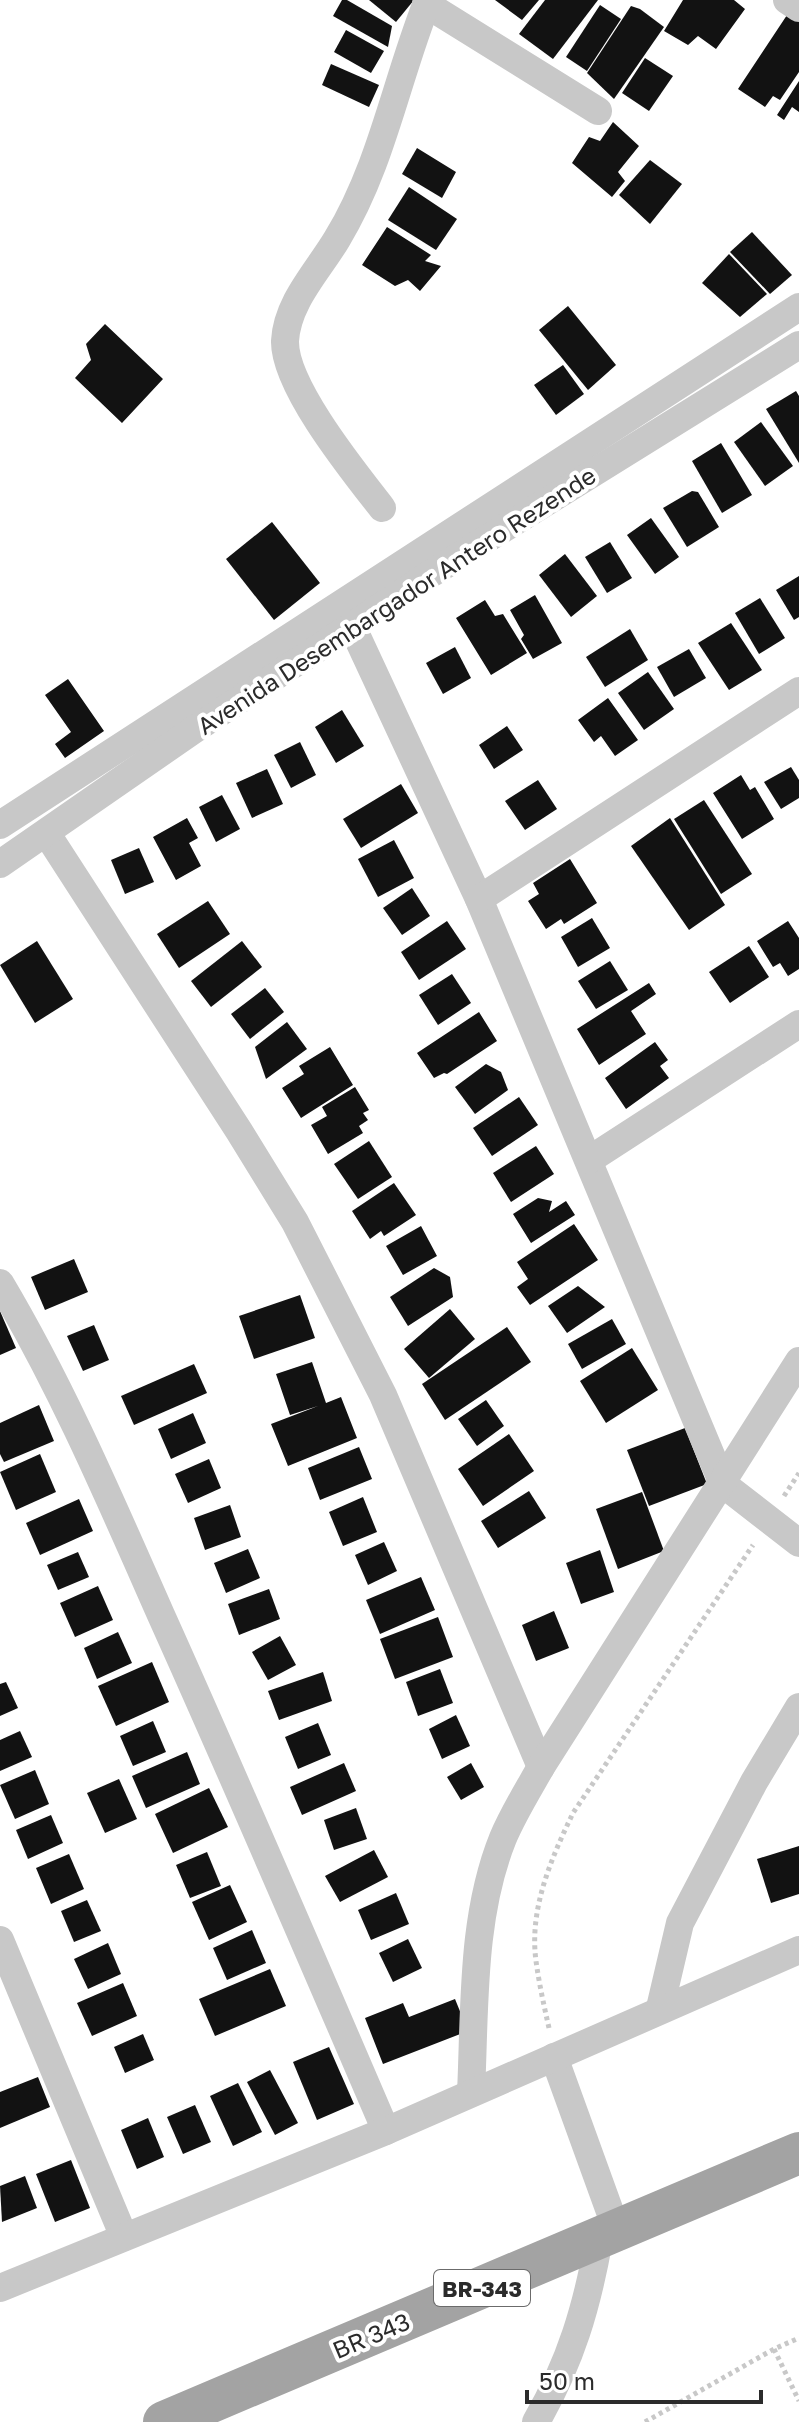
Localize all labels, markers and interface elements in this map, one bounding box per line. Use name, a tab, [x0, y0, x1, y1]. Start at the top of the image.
street label: Avenida Desembargador Antero Rezende	[191, 460, 601, 740]
road number: BR-343	[434, 2270, 530, 2306]
street label: BR 343	[328, 2306, 414, 2364]
scale bar	[527, 2354, 761, 2404]
text: 50 m	[539, 2366, 595, 2395]

